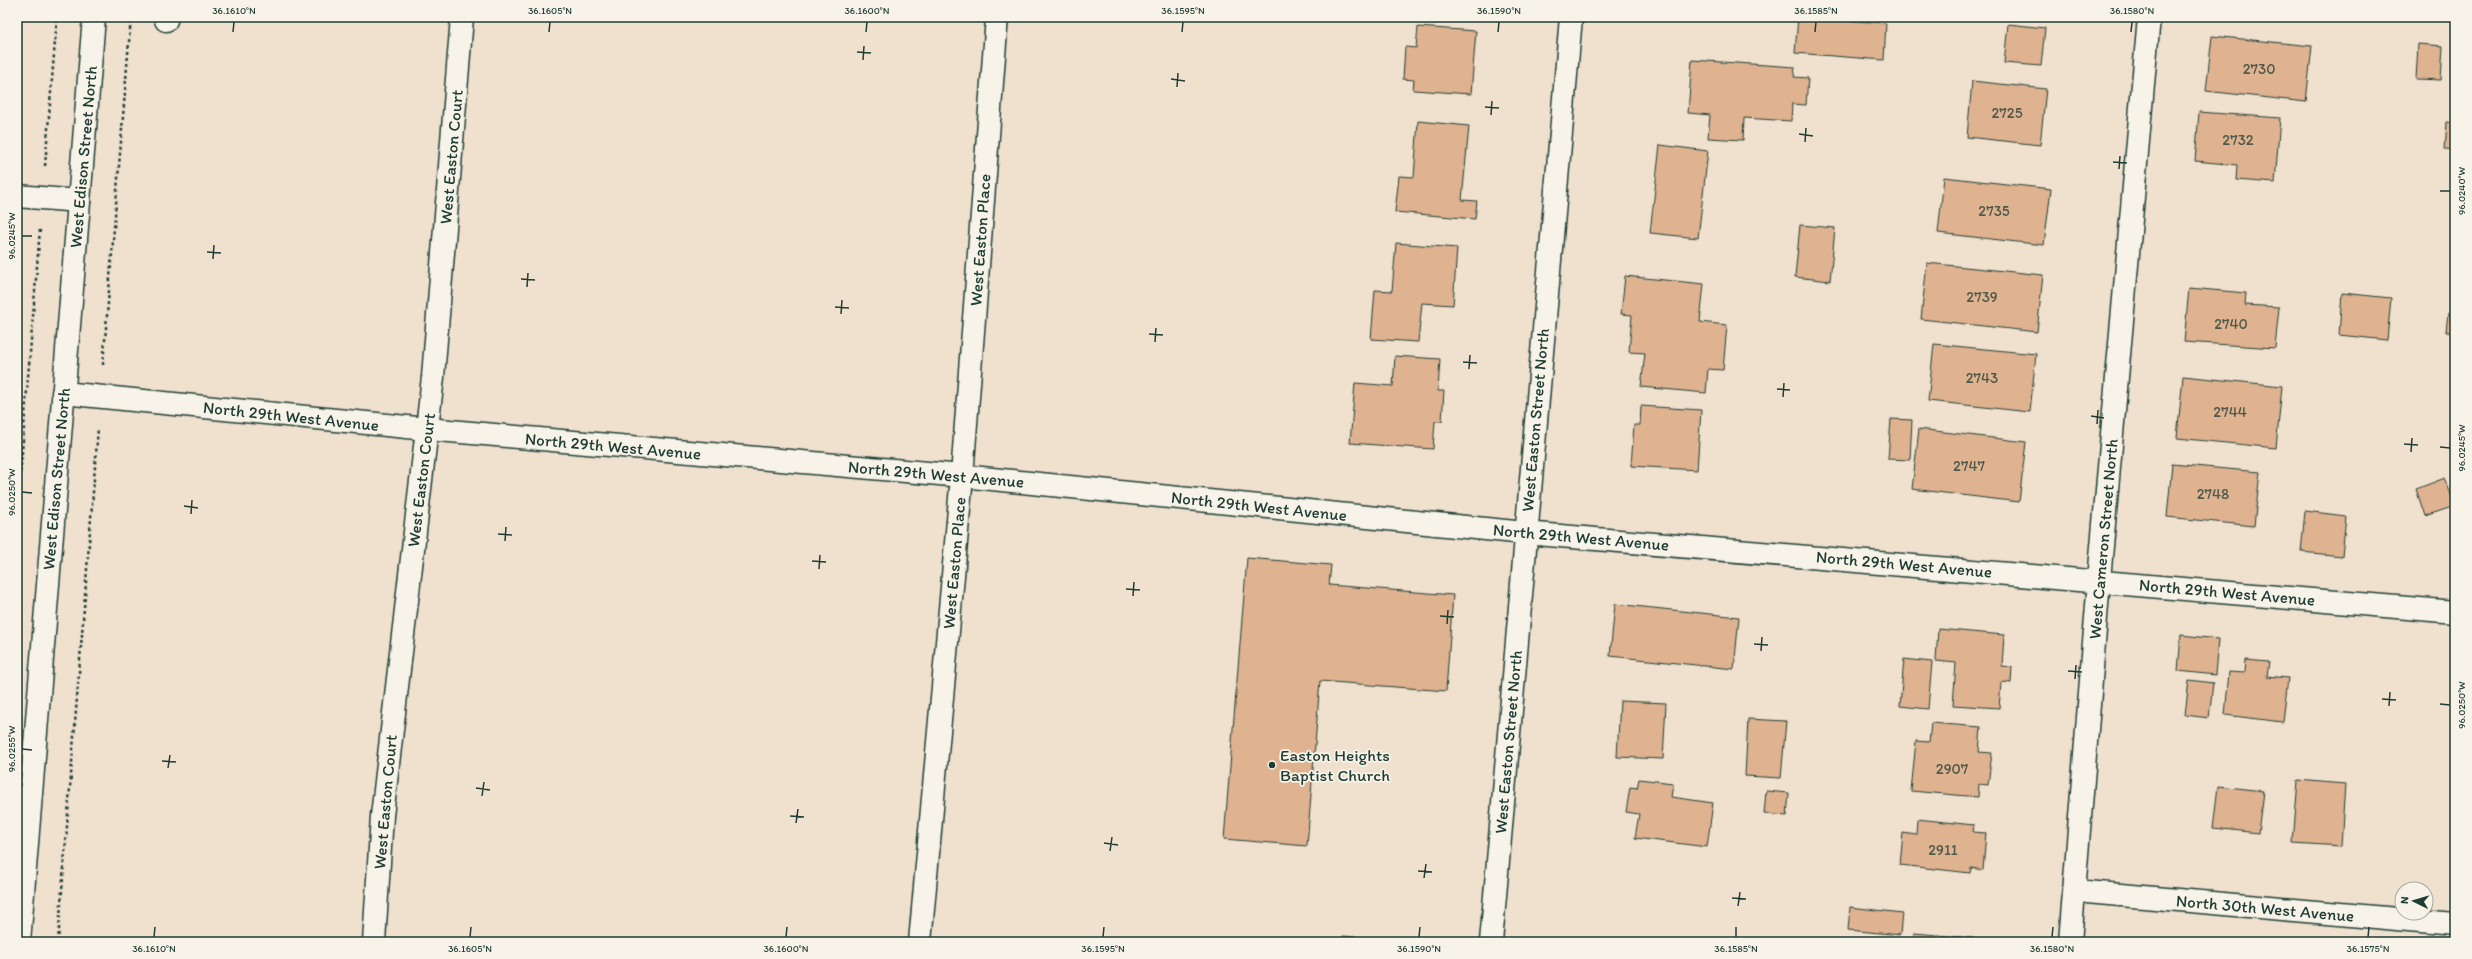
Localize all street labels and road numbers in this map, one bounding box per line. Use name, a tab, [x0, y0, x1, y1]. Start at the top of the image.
street label: West Edison Street North	[65, 65, 101, 249]
street label: West Easton Court	[435, 89, 467, 225]
street label: West Easton Place	[965, 173, 995, 307]
street label: West Easton Street North	[1517, 327, 1553, 513]
street label: West Edison Street North	[38, 387, 74, 571]
street label: North 29th West Avenue	[202, 397, 380, 435]
street label: West Easton Court	[403, 412, 439, 548]
street label: North 29th West Avenue	[524, 428, 702, 464]
street label: West Cameron Street North	[2084, 438, 2122, 640]
street label: North 29th West Avenue	[847, 456, 1025, 492]
street label: North 29th West Avenue	[1170, 487, 1348, 525]
street label: West Easton Place	[938, 496, 970, 630]
street label: North 29th West Avenue	[1492, 519, 1670, 555]
street label: North 29th West Avenue	[1815, 546, 1993, 582]
street label: North 29th West Avenue	[2138, 574, 2316, 610]
street label: West Easton Street North	[1490, 649, 1526, 835]
street label: West Easton Court	[369, 734, 401, 870]
street label: North 30th West Avenue	[2175, 890, 2355, 926]

